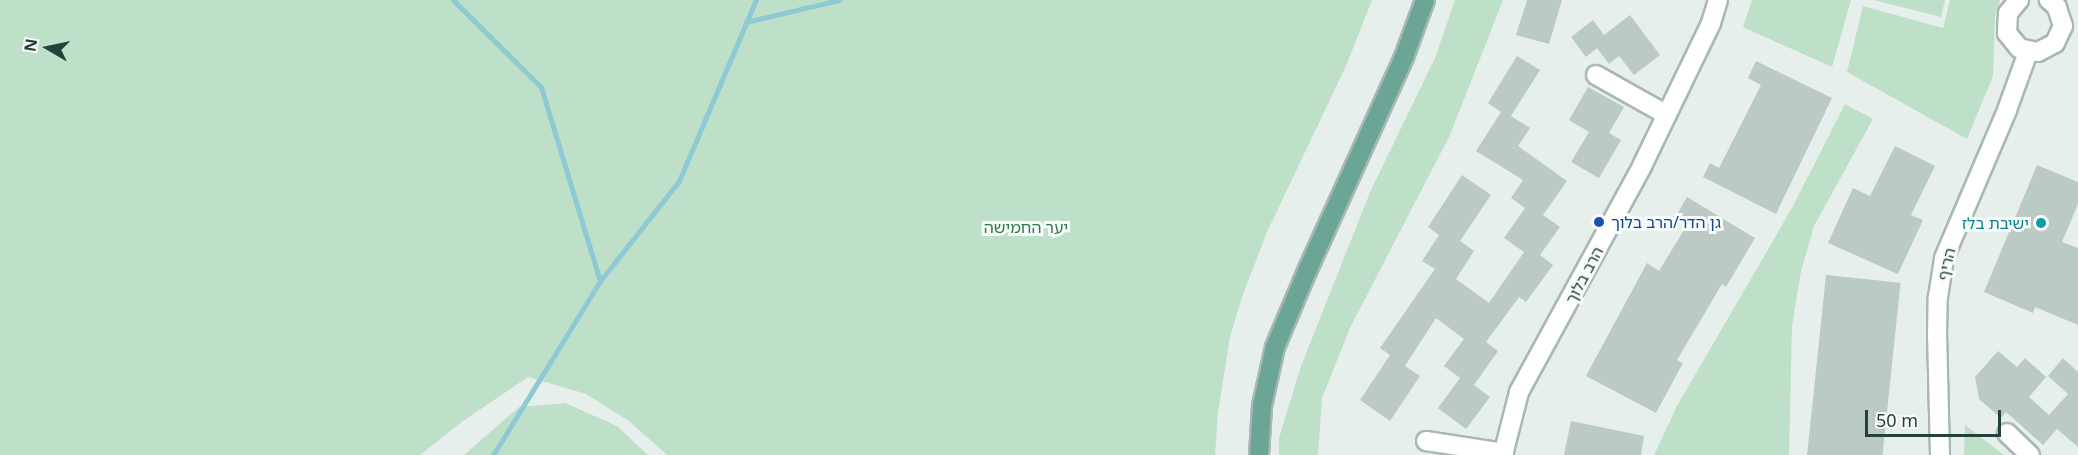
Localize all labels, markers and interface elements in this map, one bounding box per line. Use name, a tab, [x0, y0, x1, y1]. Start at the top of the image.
north arrow	[18, 18, 78, 78]
text: N	[18, 37, 42, 53]
place label: גן הדר/הרב בלוך	[1611, 212, 1721, 232]
place label: ישיבת בלז	[1962, 213, 2029, 233]
marker: גן הדר/הרב בלוך	[1592, 215, 1606, 229]
marker: ישיבת בלז	[2034, 216, 2048, 230]
park label: יער החמישה	[984, 217, 1068, 237]
street label: הרב בלוך	[1561, 243, 1607, 307]
street label: הריף	[1933, 246, 1959, 282]
scale bar	[1868, 398, 2004, 436]
text: 50 m	[1876, 408, 1918, 432]

